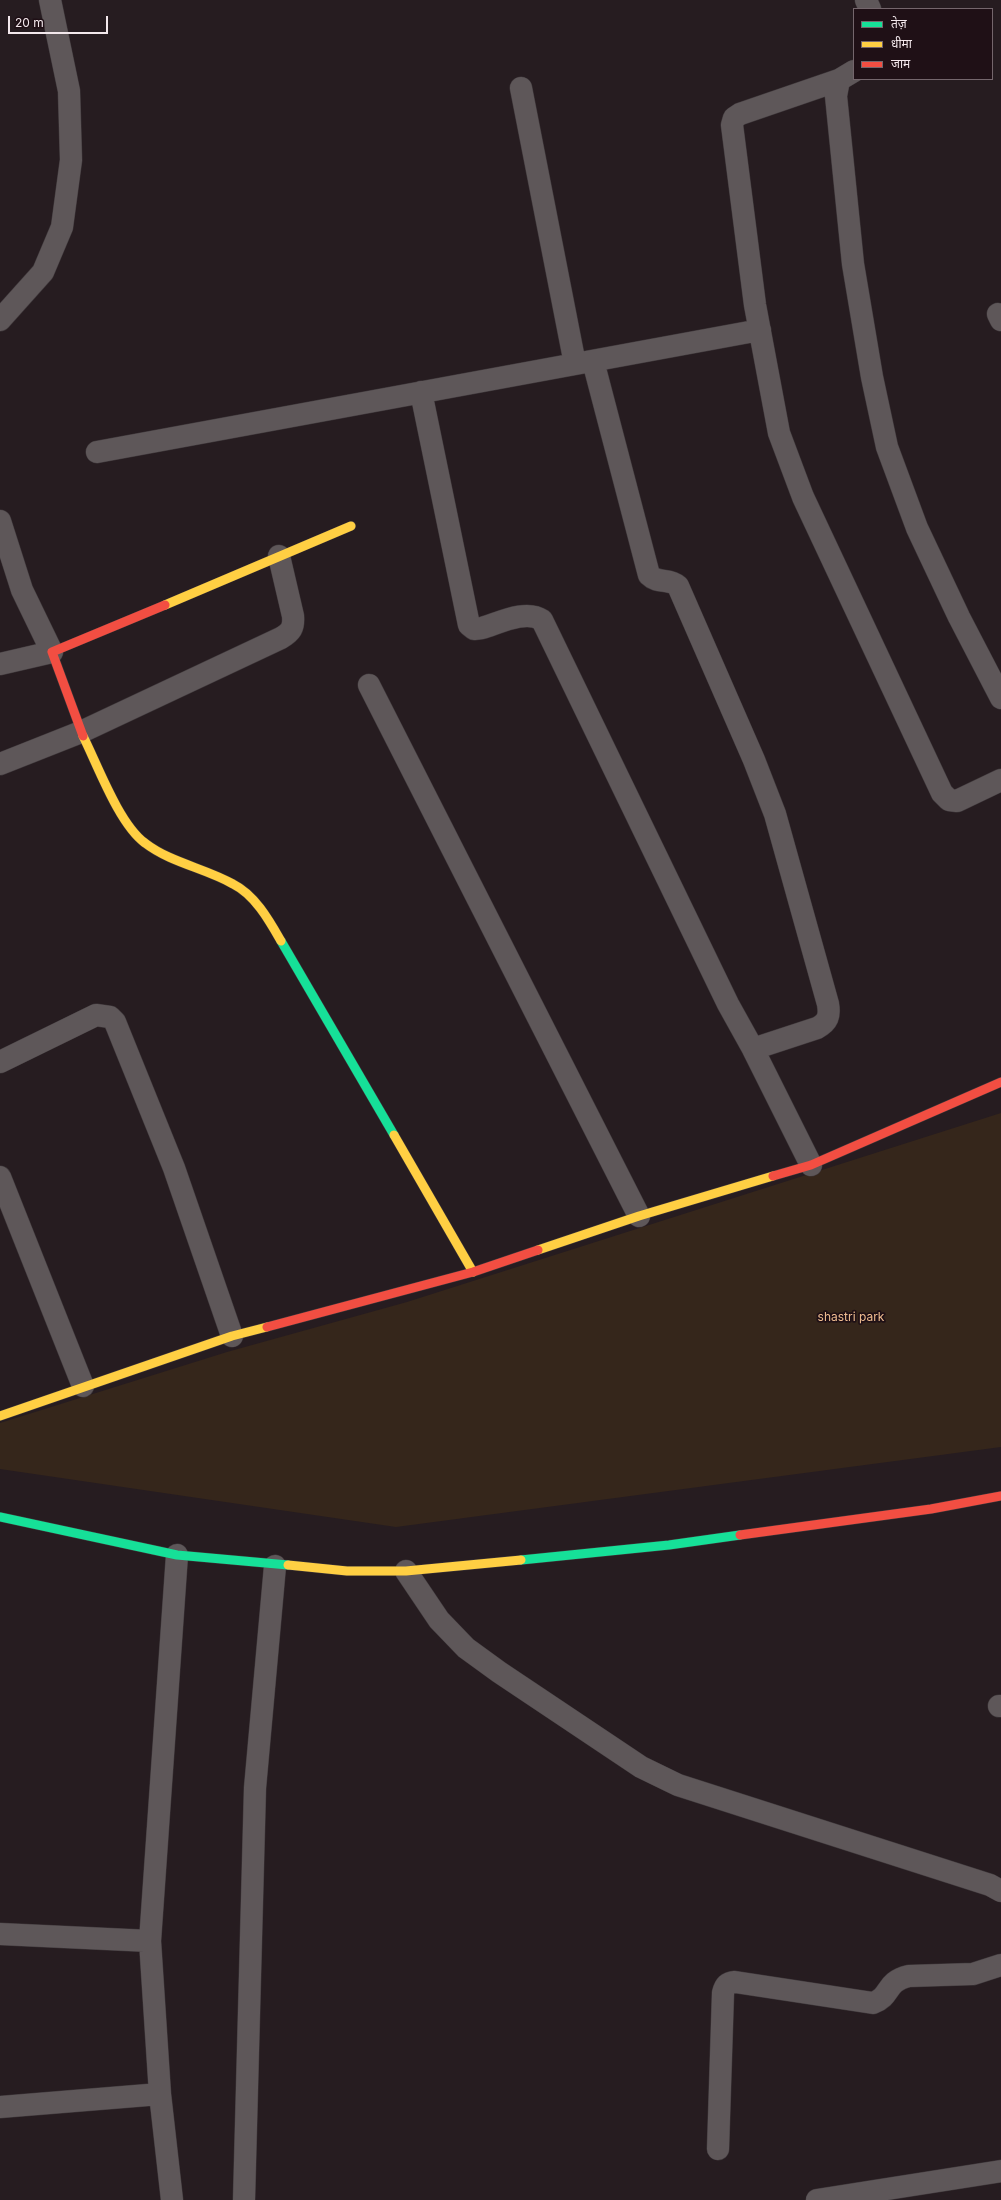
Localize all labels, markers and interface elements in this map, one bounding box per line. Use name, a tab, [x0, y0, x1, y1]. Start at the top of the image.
scale bar	[10, 8, 110, 34]
legend	[853, 8, 993, 80]
text: 20 m	[15, 15, 44, 30]
text: तेज़	[891, 16, 907, 31]
text: धीमा	[891, 36, 912, 51]
text: जाम	[891, 56, 910, 71]
park label: shastri park	[818, 1310, 884, 1324]

